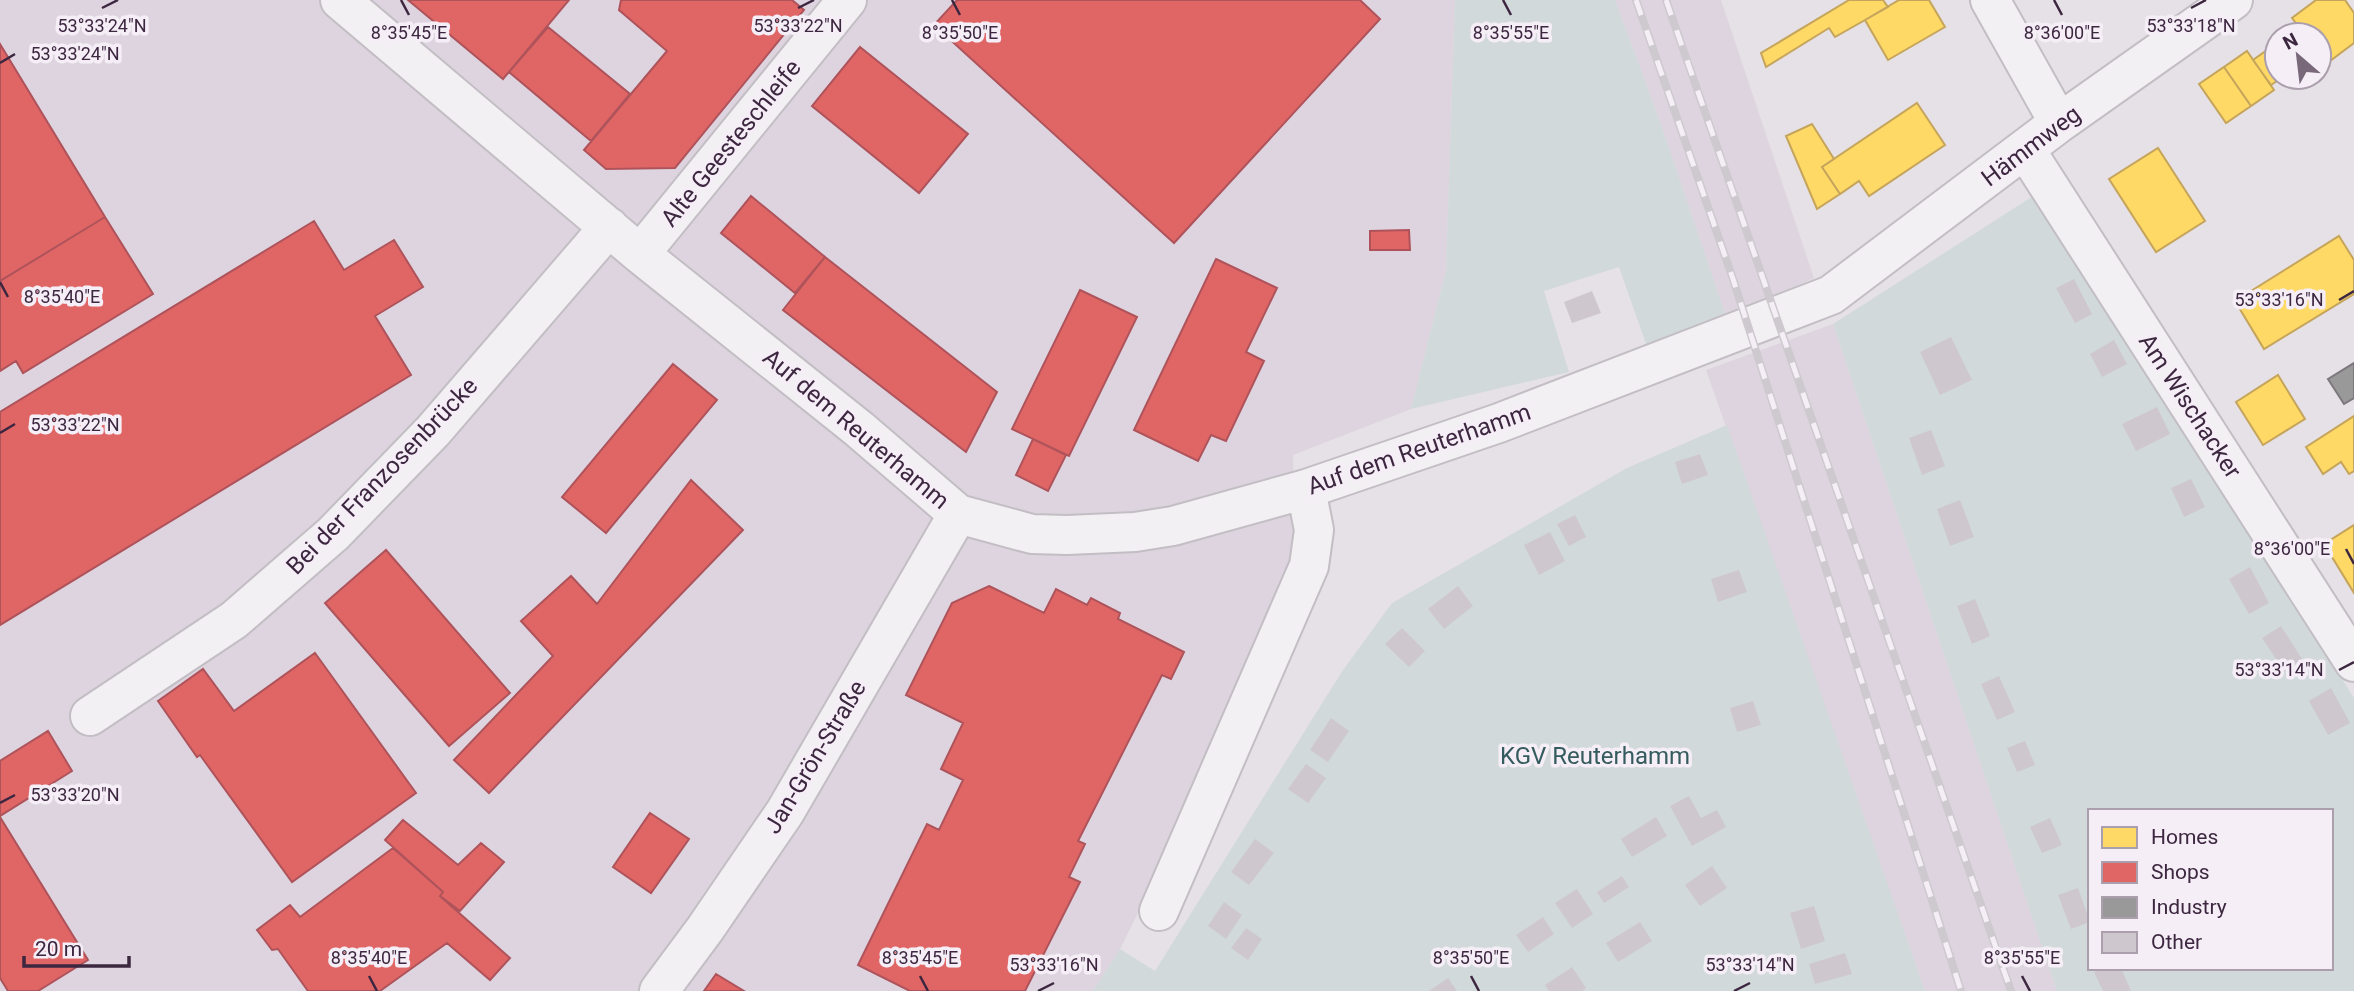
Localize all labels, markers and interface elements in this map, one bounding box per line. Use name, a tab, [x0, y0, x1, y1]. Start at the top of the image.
text: 53°33'24"N	[57, 15, 147, 36]
text: 53°33'22"N	[753, 15, 843, 36]
text: 53°33'18"N	[2146, 15, 2236, 36]
north arrow	[2263, 21, 2333, 91]
text: 8°35'45"E	[371, 22, 447, 43]
text: 8°35'50"E	[922, 22, 998, 43]
text: 8°35'55"E	[1473, 22, 1549, 43]
text: 8°36'00"E	[2024, 22, 2100, 43]
text: N	[2279, 28, 2302, 55]
text: 53°33'24"N	[30, 43, 120, 64]
street label: Alte Geesteschleife	[655, 54, 807, 232]
street label: Hämmweg	[1976, 100, 2086, 192]
text: 8°35'40"E	[24, 286, 100, 307]
text: 53°33'16"N	[2234, 289, 2324, 310]
street label: Am Wischacker	[2133, 329, 2247, 483]
street label: Auf dem Reuterhamm	[757, 343, 955, 515]
street label: Bei der Franzosenbrücke	[281, 372, 483, 580]
street label: Auf dem Reuterhamm	[1304, 398, 1534, 500]
text: 53°33'22"N	[30, 414, 120, 435]
text: 8°36'00"E	[2254, 538, 2330, 559]
text: 53°33'14"N	[2234, 659, 2324, 680]
street label: Jan-Grön-Straße	[758, 675, 872, 839]
park label: KGV Reuterhamm	[1500, 742, 1690, 770]
text: 53°33'20"N	[30, 784, 120, 805]
legend	[2088, 809, 2333, 970]
text: Homes	[2151, 825, 2218, 849]
text: Shops	[2151, 860, 2210, 884]
text: Industry	[2151, 895, 2227, 919]
scale bar	[24, 925, 130, 969]
text: Other	[2151, 930, 2202, 954]
text: 20 m	[35, 937, 82, 961]
text: 8°35'40"E	[331, 947, 407, 968]
text: 8°35'45"E	[882, 947, 958, 968]
text: 8°35'50"E	[1433, 947, 1509, 968]
text: 8°35'55"E	[1984, 947, 2060, 968]
text: 53°33'16"N	[1009, 954, 1099, 975]
text: 53°33'14"N	[1705, 954, 1795, 975]

